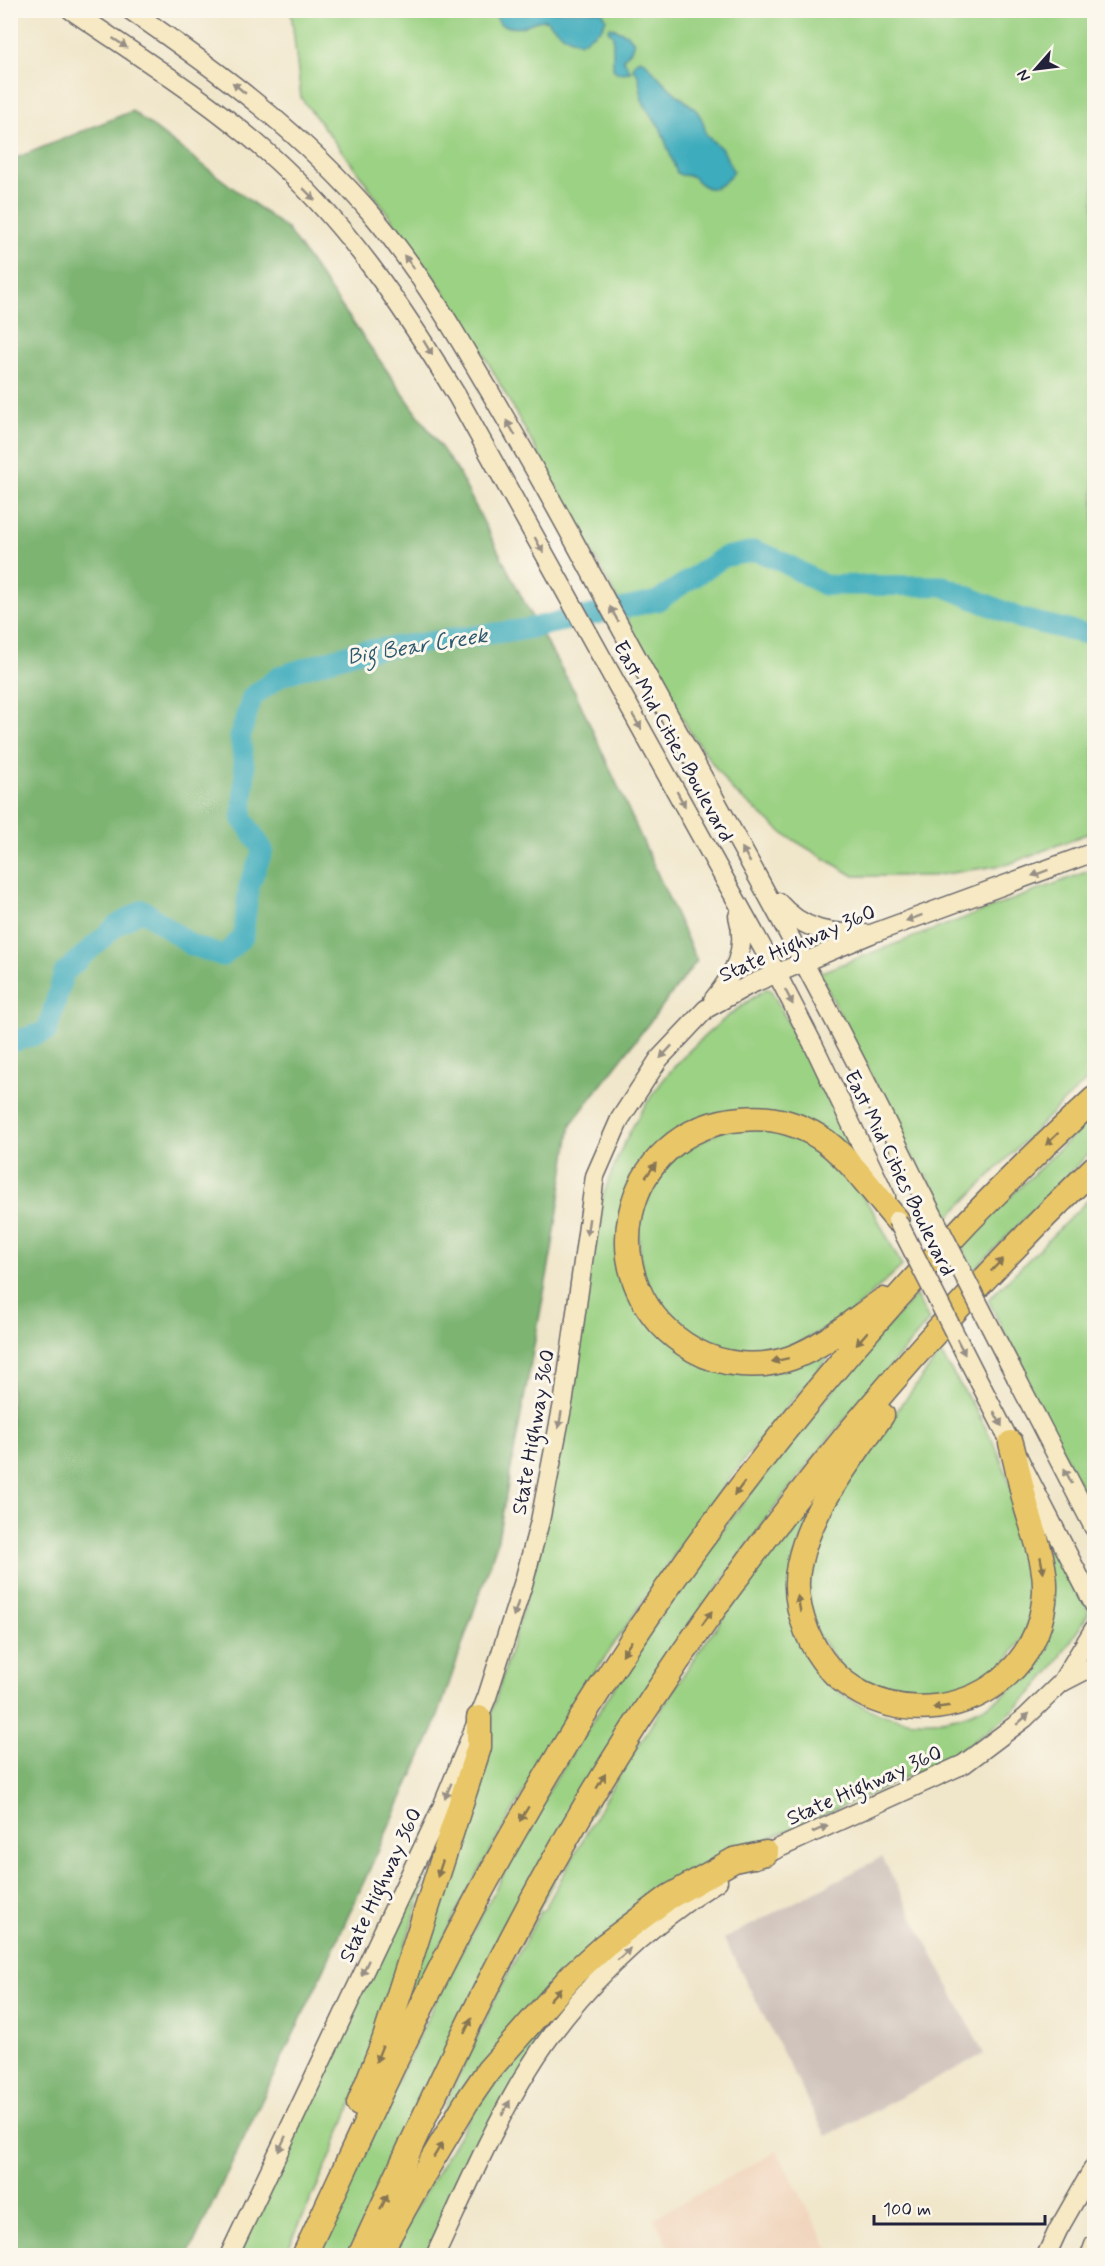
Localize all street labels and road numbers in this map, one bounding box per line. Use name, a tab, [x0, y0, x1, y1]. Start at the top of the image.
street label: East Mid Cities Boulevard	[606, 636, 740, 847]
street label: State Highway 360	[715, 898, 881, 991]
street label: East Mid Cities Boulevard	[837, 1066, 961, 1281]
street label: State Highway 360	[506, 1347, 564, 1517]
street label: State Highway 360	[782, 1739, 947, 1835]
street label: State Highway 360	[333, 1804, 431, 1968]

